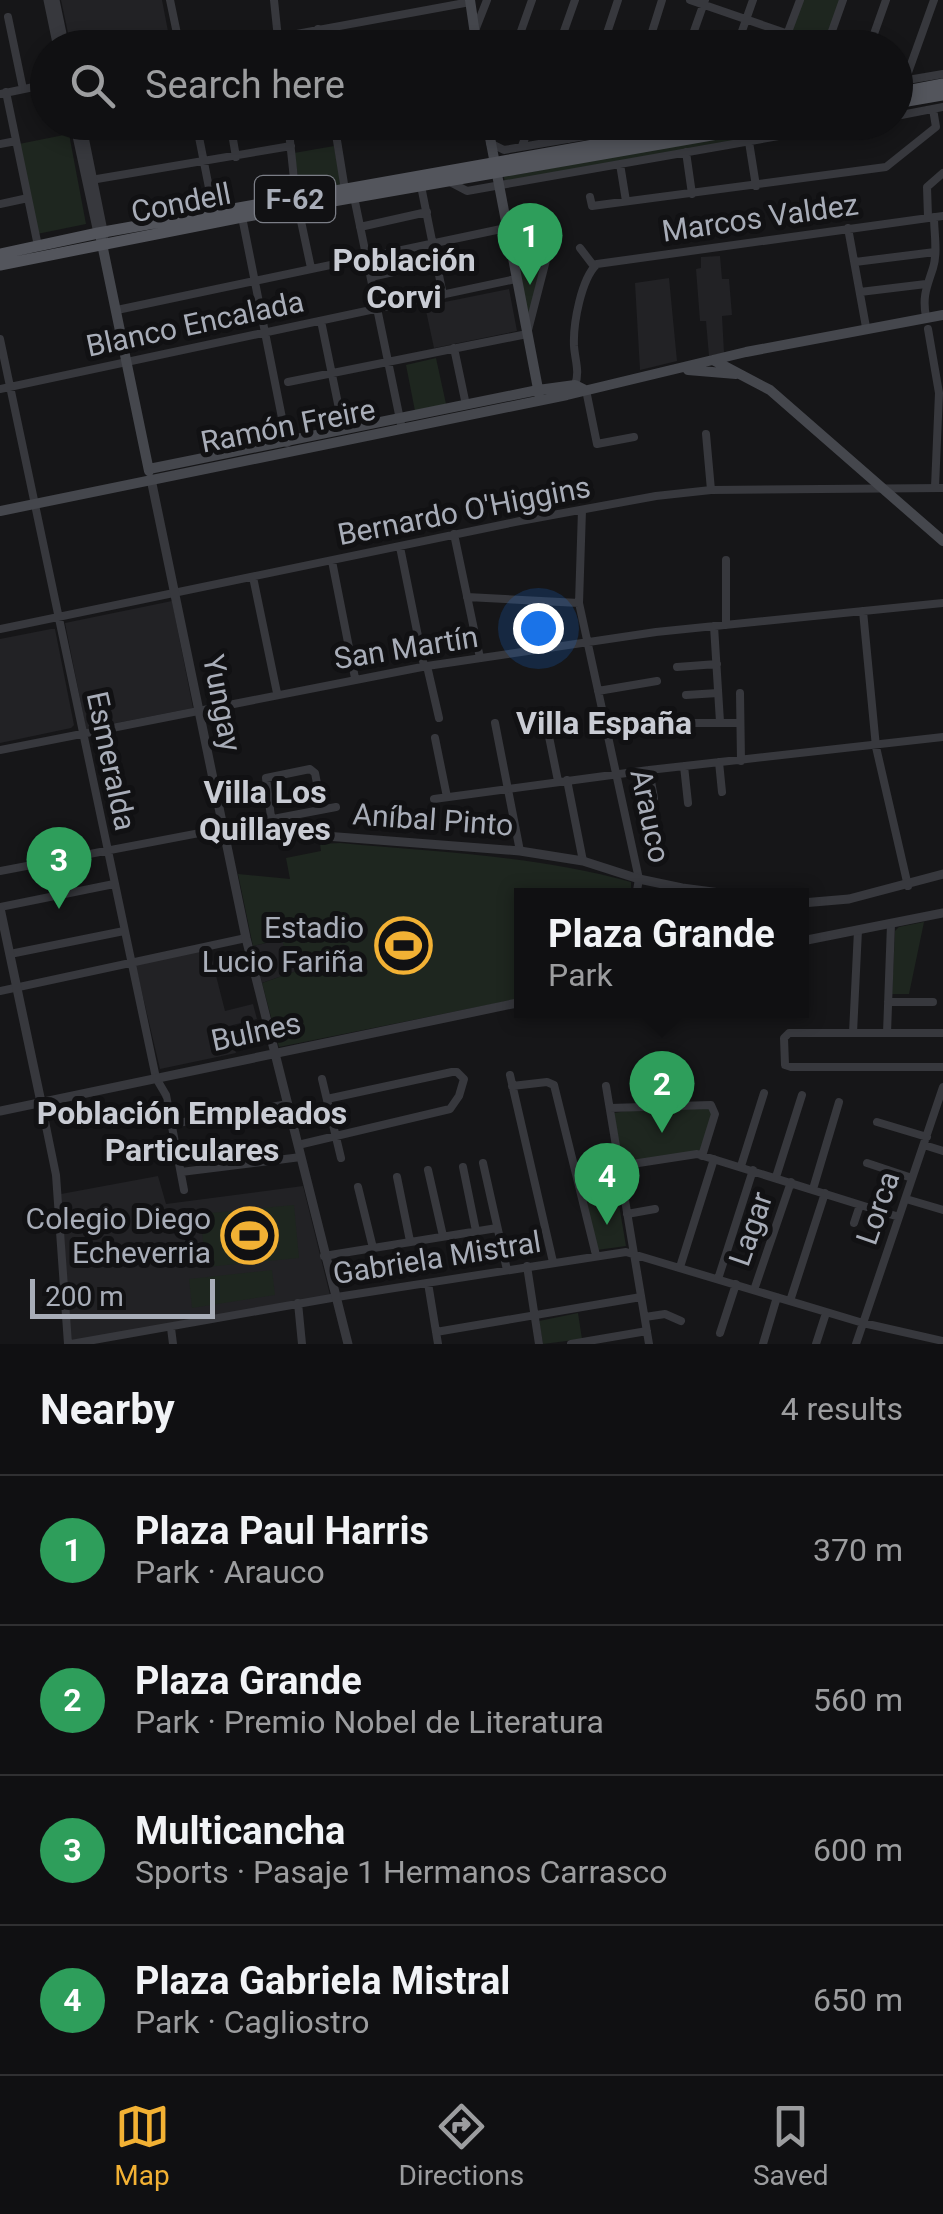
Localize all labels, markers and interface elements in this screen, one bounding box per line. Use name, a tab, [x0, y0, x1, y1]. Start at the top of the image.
search box	[30, 30, 913, 140]
icon: search	[65, 58, 120, 113]
text: Search here	[145, 63, 345, 107]
street label: Condell	[128, 176, 234, 229]
road number: F-62	[255, 176, 335, 222]
street label: Marcos Valdez	[660, 186, 860, 249]
pin: 1	[498, 202, 562, 285]
district label: Población Corvi	[332, 241, 476, 316]
street label: Blanco Encalada	[83, 283, 307, 364]
street label: Ramón Freire	[198, 391, 378, 460]
street label: Bernardo O'Higgins	[335, 469, 593, 552]
your location	[513, 603, 564, 654]
street label: San Martín	[331, 619, 480, 676]
street label: Yungay	[196, 652, 249, 754]
street label: Esmeralda	[80, 688, 143, 834]
district label: Villa España	[516, 704, 692, 742]
street label: Arauco	[624, 766, 677, 866]
district label: Villa Los Quillayes	[199, 773, 331, 848]
street label: Aníbal Pinto	[352, 796, 515, 843]
pin: 3	[27, 826, 92, 909]
popup	[514, 888, 809, 1018]
place label: Estadio Lucio Fariña	[202, 910, 364, 979]
text: Plaza Grande	[548, 912, 775, 956]
sports icon: Estadio Lucio Fariña	[373, 915, 433, 975]
text: Park	[548, 956, 613, 994]
street label: Bulnes	[208, 1005, 304, 1058]
pin: 2	[630, 1050, 694, 1133]
district label: Población Empleados Particulares	[37, 1094, 347, 1169]
pin: 4	[574, 1142, 640, 1225]
street label: Lorca	[849, 1167, 906, 1249]
street label: Lagar	[722, 1187, 779, 1270]
place label: Colegio Diego Echeverria	[26, 1201, 211, 1270]
sports icon: Colegio Diego Echeverria	[220, 1206, 280, 1266]
street label: Gabriela Mistral	[330, 1224, 543, 1291]
scale bar	[30, 1274, 215, 1318]
text: 200 m	[45, 1280, 124, 1313]
text: Nearby	[40, 1385, 175, 1434]
text: 4 results	[781, 1390, 903, 1428]
text: Plaza Paul Harris	[135, 1509, 429, 1553]
text: 1	[63, 1531, 82, 1569]
text: 370 m	[813, 1531, 903, 1569]
text: Park · Arauco	[135, 1553, 325, 1591]
text: Plaza Grande	[135, 1659, 362, 1703]
text: 2	[63, 1681, 82, 1719]
text: 560 m	[813, 1681, 903, 1719]
text: Park · Premio Nobel de Literatura	[135, 1703, 604, 1741]
text: Multicancha	[135, 1809, 345, 1853]
text: 3	[63, 1831, 82, 1869]
text: 600 m	[813, 1831, 903, 1869]
text: Sports · Pasaje 1 Hermanos Carrasco	[135, 1853, 668, 1891]
text: Plaza Gabriela Mistral	[135, 1959, 510, 2003]
text: 4	[63, 1981, 82, 2019]
text: 650 m	[813, 1981, 903, 2019]
text: Park · Cagliostro	[135, 2003, 370, 2041]
tab: Map	[114, 2099, 170, 2192]
tab: Directions	[398, 2099, 524, 2192]
tab: Saved	[753, 2099, 829, 2192]

